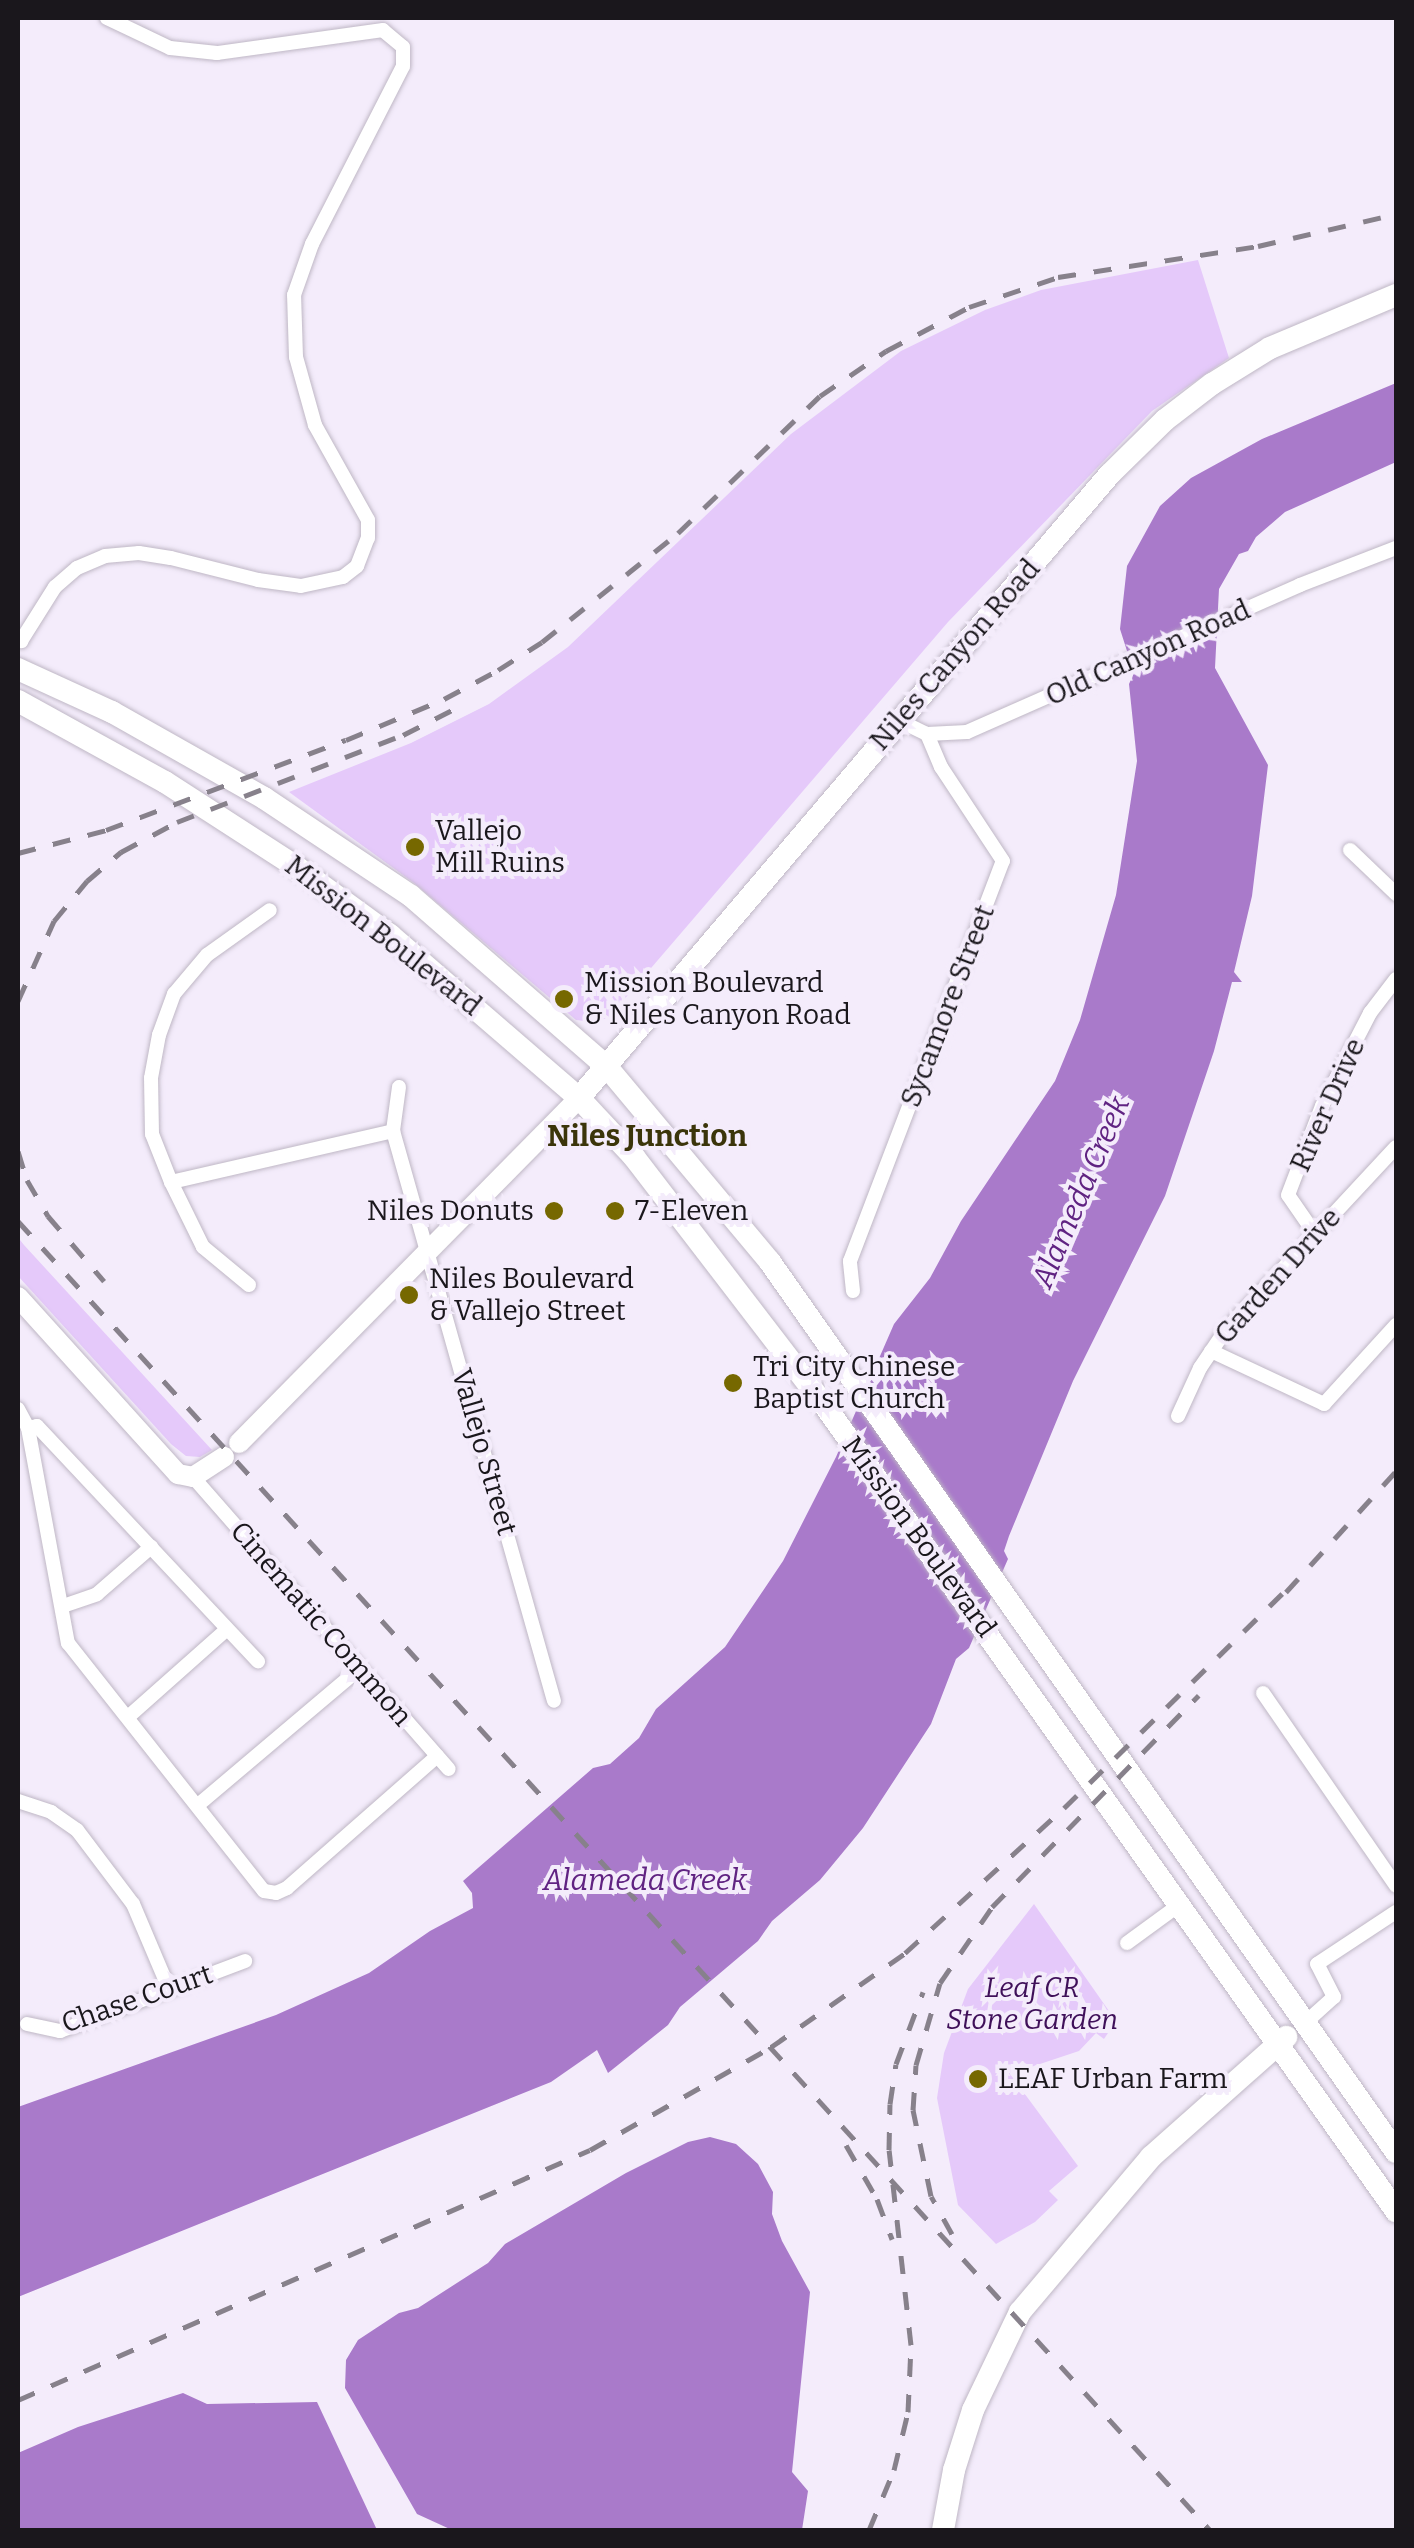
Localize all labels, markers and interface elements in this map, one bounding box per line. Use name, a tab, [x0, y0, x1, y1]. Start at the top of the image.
street label: Niles Canyon Road	[863, 553, 1047, 757]
street label: Old Canyon Road	[1041, 593, 1255, 713]
place label: Vallejo Mill Ruins	[435, 814, 565, 880]
marker: Vallejo Mill Ruins	[404, 836, 426, 858]
street label: Mission Boulevard	[278, 849, 488, 1023]
street label: Sycamore Street	[894, 900, 1002, 1112]
place label: Mission Boulevard & Niles Canyon Road	[584, 966, 851, 1032]
marker: Mission Boulevard & Niles Canyon Road	[553, 988, 575, 1010]
street label: River Drive	[1284, 1033, 1372, 1177]
water label: Alameda Creek	[1025, 1091, 1137, 1293]
district label: Niles Junction	[547, 1118, 747, 1154]
place label: Niles Donuts	[367, 1194, 534, 1228]
place label: 7-Eleven	[635, 1194, 748, 1228]
marker: Niles Donuts	[543, 1200, 565, 1222]
marker: 7-Eleven	[604, 1200, 626, 1222]
street label: Garden Drive	[1208, 1201, 1348, 1351]
place label: Niles Boulevard & Vallejo Street	[429, 1262, 634, 1328]
marker: Niles Boulevard & Vallejo Street	[398, 1284, 420, 1306]
place label: Tri City Chinese Baptist Church	[753, 1350, 955, 1416]
street label: Vallejo Street	[444, 1365, 524, 1539]
marker: Tri City Chinese Baptist Church	[722, 1372, 744, 1394]
street label: Mission Boulevard	[835, 1430, 1003, 1644]
street label: Cinematic Common	[223, 1515, 419, 1733]
water label: Alameda Creek	[543, 1862, 747, 1898]
street label: Chase Court	[57, 1957, 217, 2041]
park label: Leaf CR Stone Garden	[946, 1971, 1118, 2037]
place label: LEAF Urban Farm	[998, 2062, 1228, 2096]
marker: LEAF Urban Farm	[967, 2068, 989, 2090]

